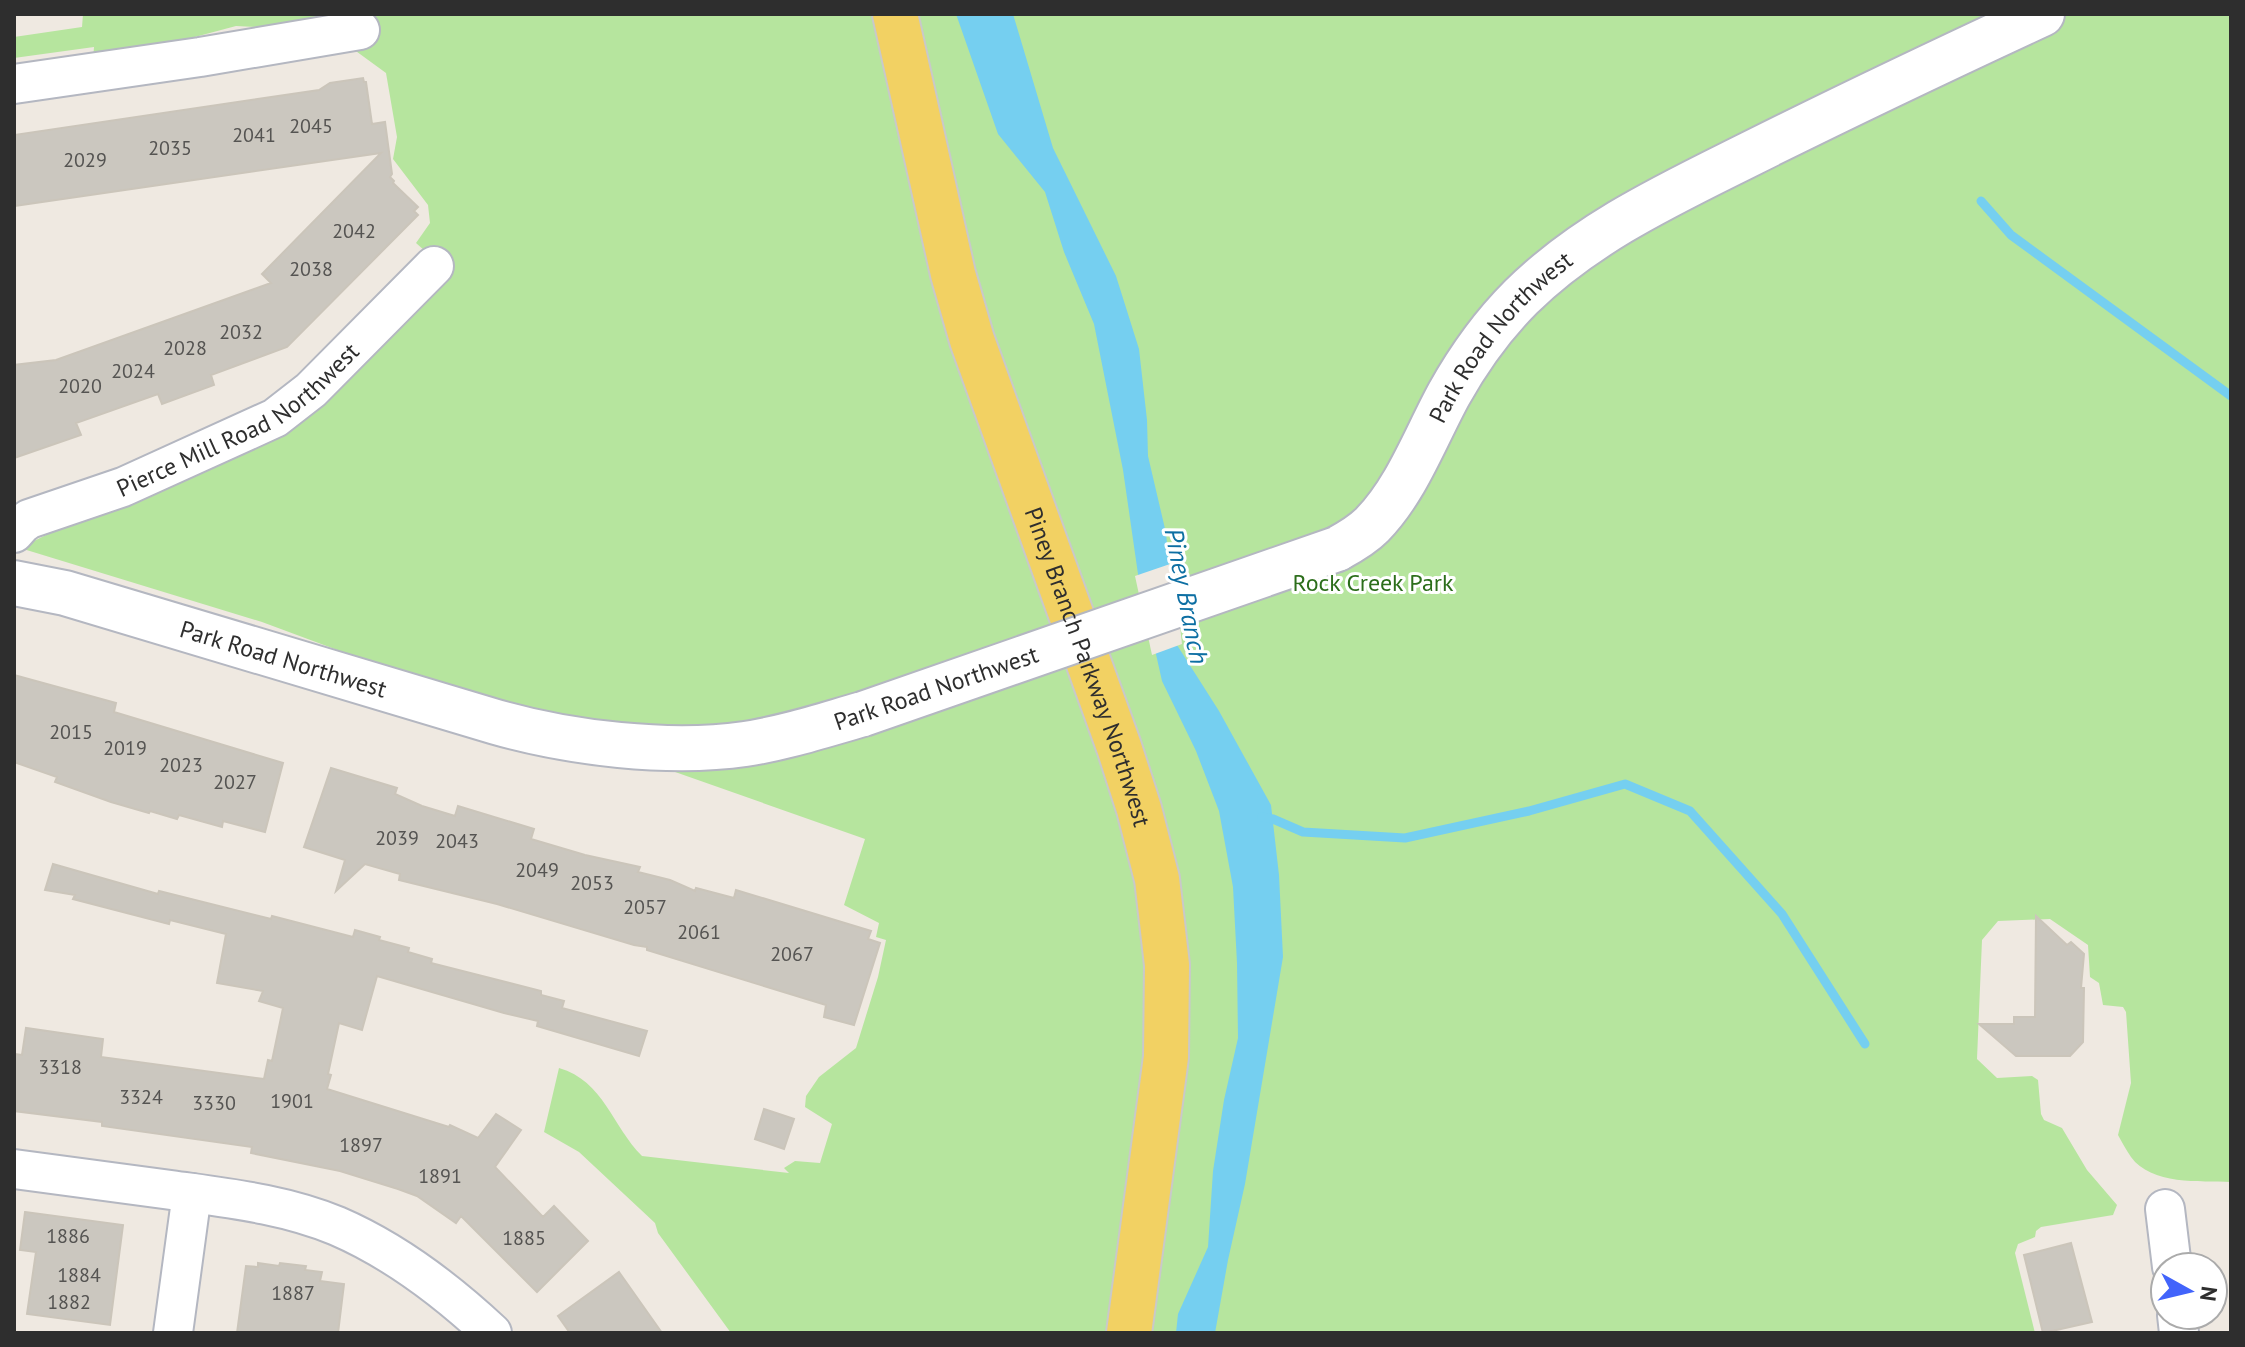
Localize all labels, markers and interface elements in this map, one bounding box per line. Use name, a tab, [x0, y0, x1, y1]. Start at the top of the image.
house number: 2045	[289, 113, 333, 139]
house number: 2041	[232, 122, 276, 148]
house number: 2035	[148, 135, 192, 161]
house number: 2029	[63, 147, 107, 173]
house number: 2042	[332, 218, 376, 244]
street label: Park Road Northwest	[1421, 244, 1578, 428]
house number: 2038	[289, 256, 333, 282]
house number: 2032	[219, 319, 263, 345]
house number: 2028	[163, 335, 207, 361]
street label: Pierce Mill Road Northwest	[111, 336, 365, 503]
house number: 2024	[111, 358, 155, 384]
house number: 2020	[58, 373, 102, 399]
street label: Piney Branch Parkway Northwest	[1018, 503, 1158, 830]
water label: Piney Branch	[1158, 525, 1216, 667]
park label: Rock Creek Park	[1293, 567, 1454, 598]
street label: Park Road Northwest	[176, 613, 390, 704]
street label: Park Road Northwest	[830, 639, 1042, 737]
house number: 2015	[49, 719, 93, 745]
house number: 2019	[103, 735, 147, 761]
house number: 2023	[159, 752, 203, 778]
house number: 2027	[213, 769, 257, 795]
house number: 2039	[375, 825, 419, 851]
house number: 2043	[435, 828, 479, 854]
house number: 2049	[515, 857, 559, 883]
house number: 2053	[570, 870, 614, 896]
house number: 2057	[623, 894, 667, 920]
house number: 2061	[677, 919, 721, 945]
house number: 2067	[770, 941, 814, 967]
house number: 3318	[38, 1054, 82, 1080]
house number: 3324	[119, 1084, 163, 1110]
house number: 1901	[270, 1088, 314, 1114]
house number: 3330	[192, 1090, 236, 1116]
house number: 1897	[339, 1132, 383, 1158]
house number: 1891	[418, 1163, 462, 1189]
house number: 1886	[46, 1223, 90, 1249]
house number: 1885	[502, 1225, 546, 1251]
north arrow	[2149, 1251, 2229, 1331]
house number: 1884	[57, 1262, 101, 1288]
house number: 1887	[271, 1280, 315, 1306]
text: N	[2194, 1285, 2224, 1303]
house number: 1882	[47, 1289, 91, 1315]

